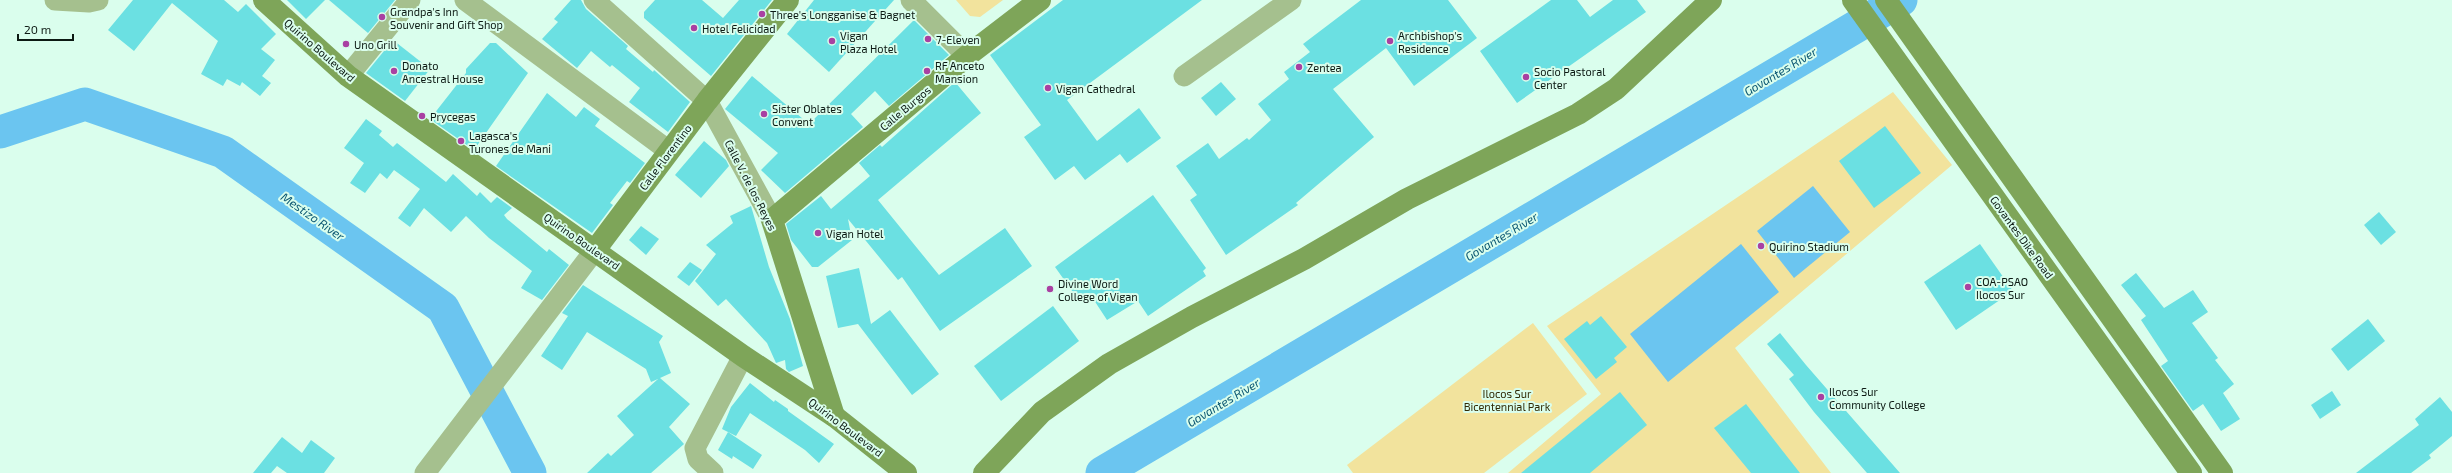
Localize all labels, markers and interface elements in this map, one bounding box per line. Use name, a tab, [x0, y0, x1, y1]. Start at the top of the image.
place label: Grandpa's Inn Souvenir and Gift Shop	[390, 5, 503, 31]
place label: Three's Longganise & Bagnet	[770, 8, 915, 21]
marker: Three's Longganise & Bagnet	[757, 9, 767, 19]
marker: Grandpa's Inn Souvenir and Gift Shop	[377, 12, 387, 22]
scale bar	[18, 16, 73, 42]
street label: Quirino Boulevard	[281, 16, 358, 85]
text: 20 m	[24, 22, 51, 36]
place label: Hotel Felicidad	[702, 22, 776, 35]
marker: Hotel Felicidad	[689, 23, 699, 33]
place label: Vigan Plaza Hotel	[840, 29, 898, 55]
place label: Archbishop's Residence	[1398, 29, 1463, 55]
place label: 7-Eleven	[936, 33, 980, 46]
marker: 7-Eleven	[923, 34, 933, 44]
marker: Vigan Plaza Hotel	[827, 36, 837, 46]
marker: Archbishop's Residence	[1385, 36, 1395, 46]
place label: Uno Grill	[354, 38, 398, 51]
marker: Uno Grill	[341, 39, 351, 49]
water label: Govantes River	[1741, 44, 1819, 98]
place label: Donato Ancestral House	[402, 59, 484, 85]
place label: RF Anceto Mansion	[935, 59, 985, 85]
place label: Zentea	[1307, 61, 1342, 74]
marker: Zentea	[1294, 62, 1304, 72]
place label: Socio Pastoral Center	[1534, 65, 1606, 91]
marker: Donato Ancestral House	[389, 66, 399, 76]
marker: RF Anceto Mansion	[922, 66, 932, 76]
marker: Socio Pastoral Center	[1521, 72, 1531, 82]
place label: Vigan Cathedral	[1056, 82, 1136, 95]
street label: Calle Burgos	[877, 83, 933, 133]
marker: Vigan Cathedral	[1043, 83, 1053, 93]
place label: Sister Oblates Convent	[772, 102, 842, 128]
marker: Sister Oblates Convent	[759, 109, 769, 119]
place label: Prycegas	[430, 110, 476, 123]
marker: Prycegas	[417, 111, 427, 121]
street label: Calle Florentino	[636, 122, 694, 192]
place label: Lagasca's Turones de Mani	[469, 129, 551, 155]
marker: Lagasca's Turones de Mani	[456, 136, 466, 146]
street label: Calle V. de los Reyes	[722, 137, 780, 233]
water label: Mestizo River	[279, 189, 347, 243]
street label: Govantes Dike Road	[1988, 193, 2056, 281]
water label: Govantes River	[1462, 209, 1540, 263]
street label: Quirino Boulevard	[541, 210, 622, 273]
place label: Vigan Hotel	[826, 227, 884, 240]
marker: Vigan Hotel	[813, 228, 823, 238]
place label: Quirino Stadium	[1769, 240, 1849, 254]
marker: Quirino Stadium	[1756, 241, 1766, 251]
place label: COA-PSAO Ilocos Sur	[1976, 275, 2028, 301]
place label: Divine Word College of Vigan	[1058, 277, 1138, 303]
marker: COA-PSAO Ilocos Sur	[1963, 282, 1973, 292]
marker: Divine Word College of Vigan	[1045, 284, 1055, 294]
water label: Govantes River	[1184, 375, 1262, 429]
place label: Ilocos Sur Community College	[1829, 385, 1925, 411]
park label: Ilocos Sur Bicentennial Park	[1464, 387, 1551, 413]
marker: Ilocos Sur Community College	[1816, 392, 1826, 402]
street label: Quirino Boulevard	[806, 395, 886, 460]

